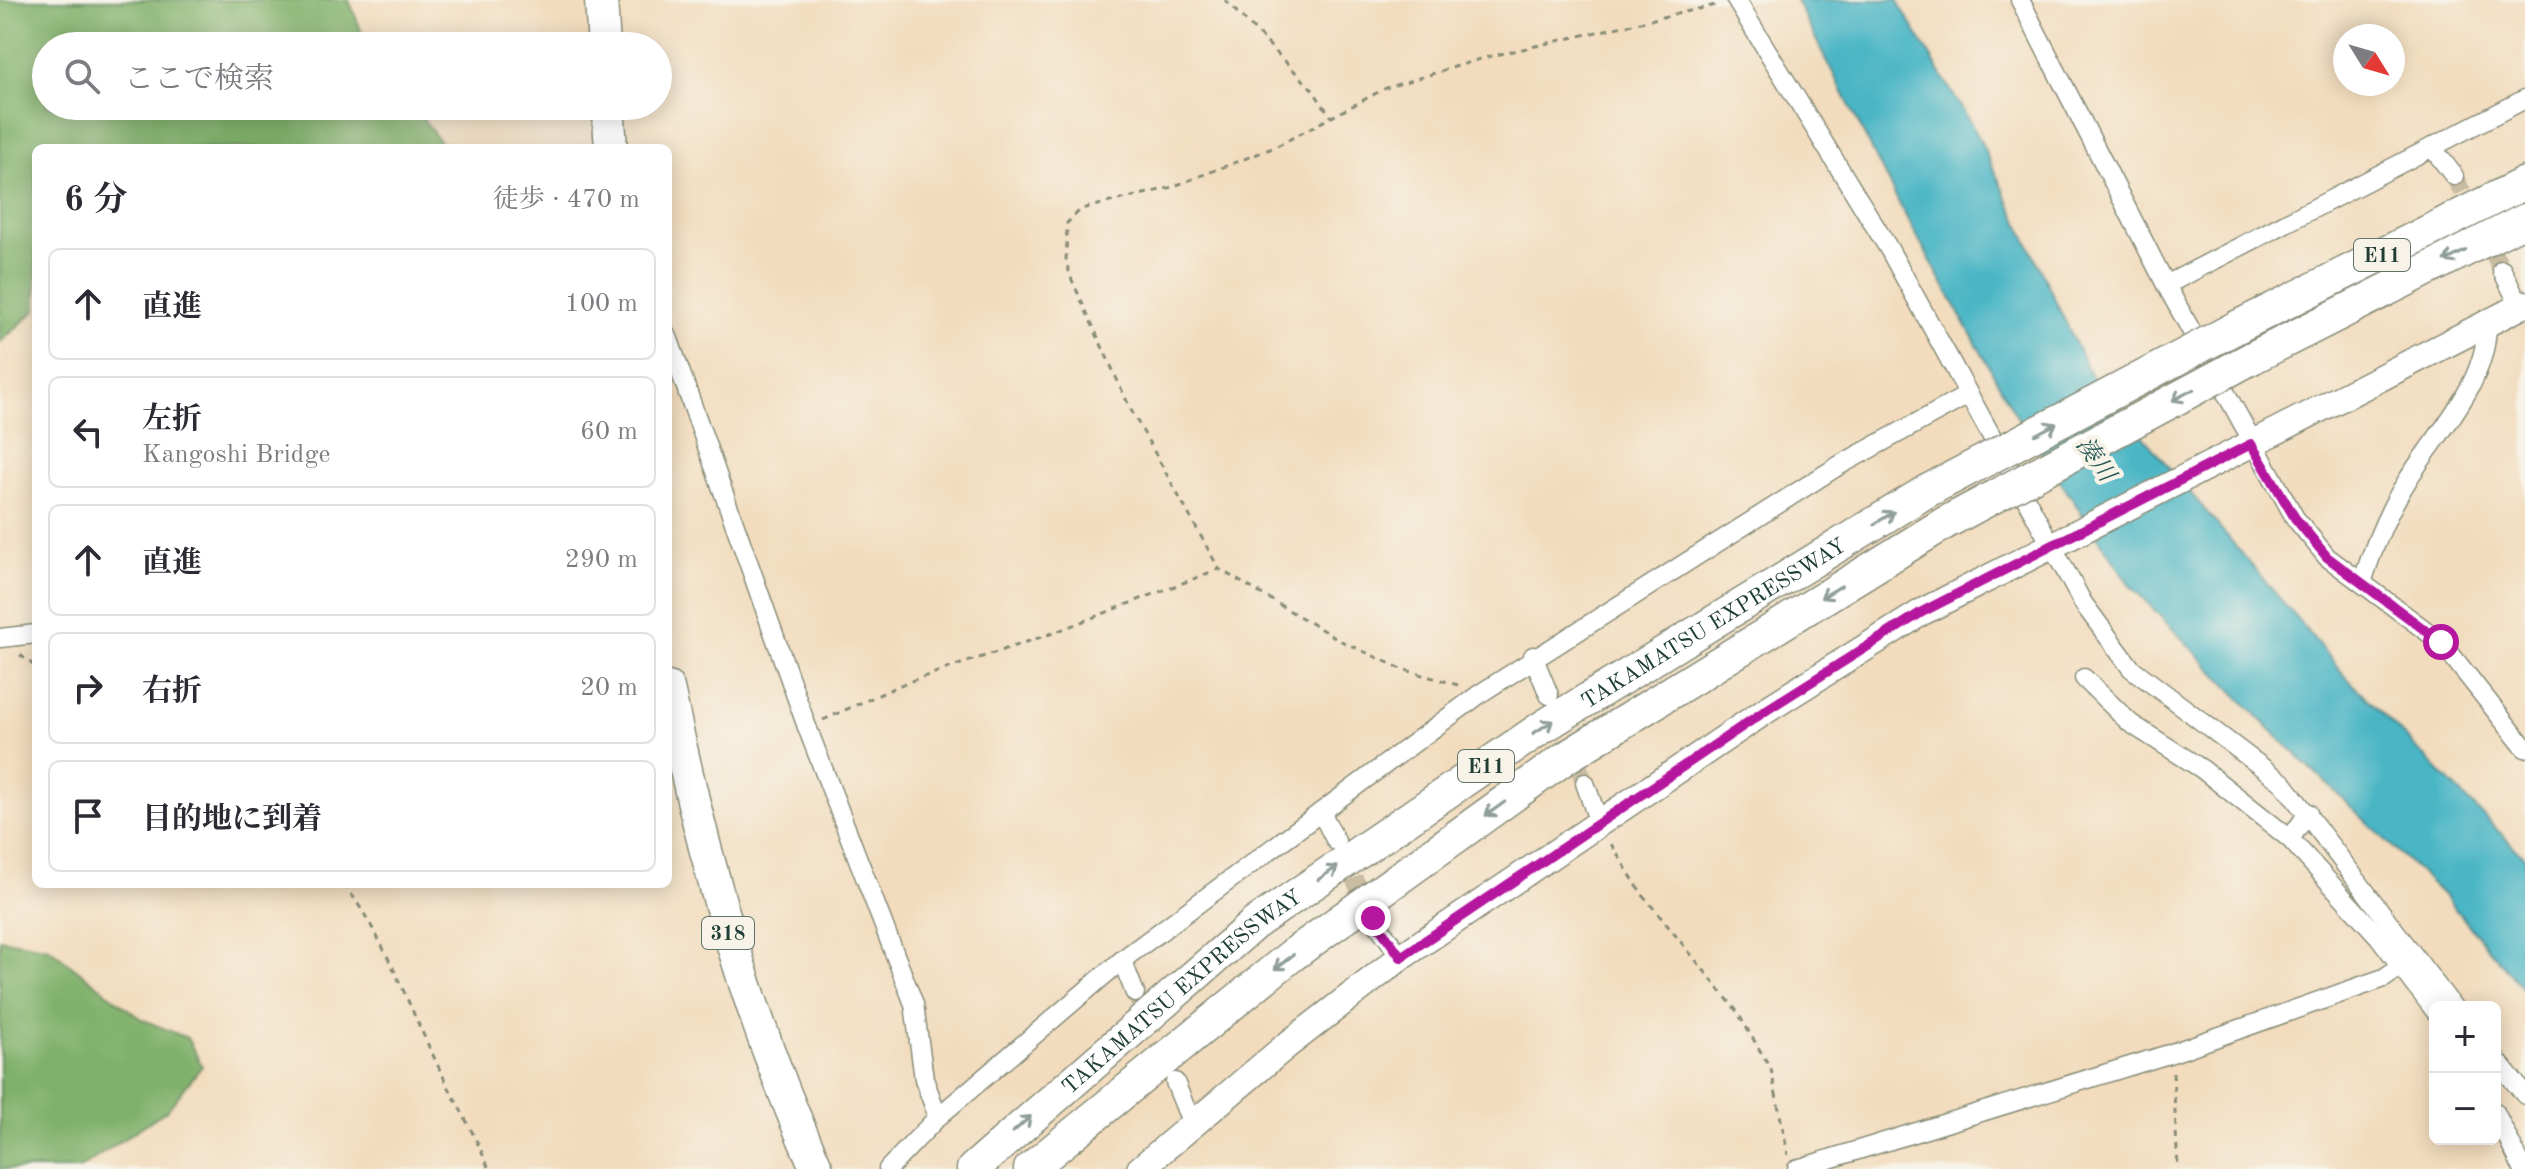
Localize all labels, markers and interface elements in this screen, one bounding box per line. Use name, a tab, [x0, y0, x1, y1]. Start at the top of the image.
north arrow	[2333, 24, 2405, 96]
search box	[32, 32, 672, 120]
icon: search	[60, 54, 104, 98]
text: ここで検索	[124, 65, 274, 95]
text: 6 分	[64, 184, 127, 218]
text: 徒歩 · 470 m	[493, 187, 640, 213]
road number: E11	[2354, 239, 2410, 271]
one-way arrow	[2444, 248, 2468, 264]
icon: ahead	[66, 282, 110, 326]
text: 100 m	[565, 291, 638, 317]
text: 直進	[142, 293, 202, 323]
one-way arrow	[2172, 387, 2195, 403]
text: 左折	[142, 405, 202, 435]
icon: left	[66, 410, 110, 454]
text: 60 m	[580, 419, 638, 445]
one-way arrow	[2033, 420, 2057, 436]
water label: 湊川	[2071, 432, 2122, 489]
text: Kangoshi Bridge	[142, 442, 330, 468]
one-way arrow	[1872, 509, 1895, 525]
street label: TAKAMATSU EXPRESSWAY	[1578, 535, 1850, 713]
icon: ahead	[66, 538, 110, 582]
text: 290 m	[565, 547, 638, 573]
text: 直進	[142, 549, 202, 579]
one-way arrow	[1820, 584, 1842, 601]
route start	[2423, 624, 2459, 660]
icon: right	[66, 666, 110, 710]
text: 20 m	[580, 675, 638, 701]
text: 右折	[142, 677, 202, 707]
one-way arrow	[1532, 718, 1554, 735]
road number: E11	[1458, 750, 1514, 782]
icon: arrive	[66, 794, 110, 838]
one-way arrow	[1484, 801, 1506, 817]
text: 目的地に到着	[142, 805, 322, 835]
one-way arrow	[1317, 865, 1339, 881]
street label: TAKAMATSU EXPRESSWAY	[1059, 886, 1306, 1099]
route end	[1355, 900, 1391, 936]
road number: 318	[702, 917, 754, 949]
one-way arrow	[1274, 953, 1295, 971]
map controls	[2429, 1001, 2501, 1145]
button: +	[2429, 1001, 2501, 1073]
button: −	[2429, 1073, 2501, 1145]
one-way arrow	[1012, 1116, 1032, 1134]

